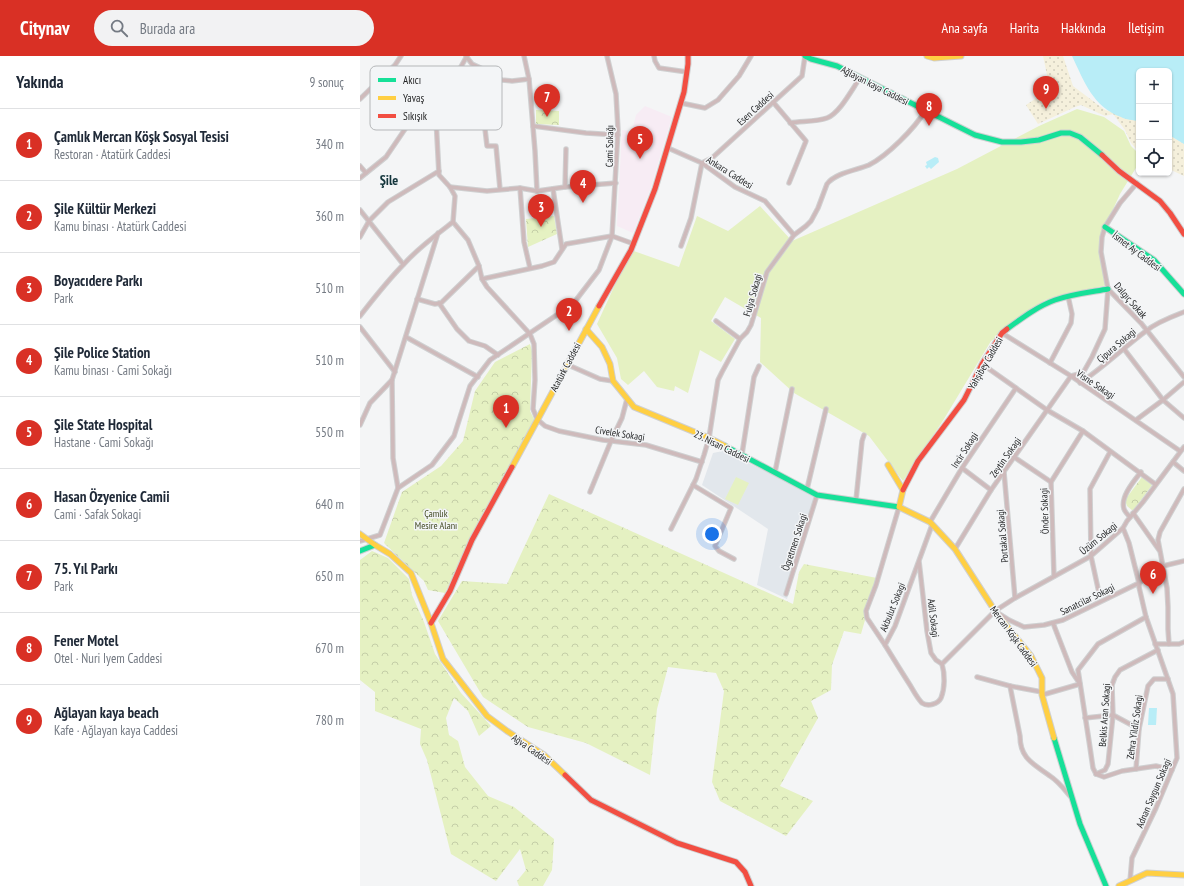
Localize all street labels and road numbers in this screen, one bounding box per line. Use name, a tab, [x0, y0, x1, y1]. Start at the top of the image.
street label: Ağlayan kaya Caddesi	[839, 63, 911, 108]
street label: Esen Caddesi	[734, 88, 776, 128]
street label: Cami Sokağı	[603, 125, 616, 167]
street label: Ankara Caddesi	[704, 153, 756, 192]
street label: İsmet Ay Caddesi	[1110, 229, 1164, 274]
street label: Fulya Sokagi	[740, 272, 765, 318]
street label: Dalgıç Sokak	[1111, 279, 1150, 321]
street label: Çipura Sokagi	[1094, 325, 1139, 366]
street label: Yahşibey Caddesi	[965, 335, 1006, 392]
street label: Atatürk Caddesi	[547, 340, 584, 394]
street label: Visne Sokagi	[1073, 366, 1118, 402]
street label: Civelek Sokagi	[594, 423, 646, 444]
street label: 23. Nisan Caddesi	[692, 427, 752, 466]
street label: Incir Sokagi	[948, 430, 981, 471]
street label: Zeytin Sokagi	[987, 435, 1024, 480]
street label: Önder Sokagi	[1037, 488, 1052, 534]
street label: Portakal Sokagi	[994, 509, 1011, 563]
street label: Ögretmen Sokagi	[779, 512, 810, 572]
street label: Üzüm Sokagi	[1077, 519, 1120, 558]
street label: Akbulut Sokagi	[877, 581, 908, 634]
street label: Sanatcilar Sokagi	[1058, 581, 1117, 618]
street label: Adil Sokagi	[925, 598, 942, 638]
street label: Mercan Köşk Caddesi	[987, 603, 1040, 669]
street label: Belkis Aran Sokagi	[1096, 683, 1113, 747]
street label: Zehra Yildiz Sokagi	[1124, 694, 1145, 760]
street label: Ağva Caddesi	[509, 731, 554, 768]
street label: Adnan Saygun Sokagi	[1133, 757, 1174, 830]

